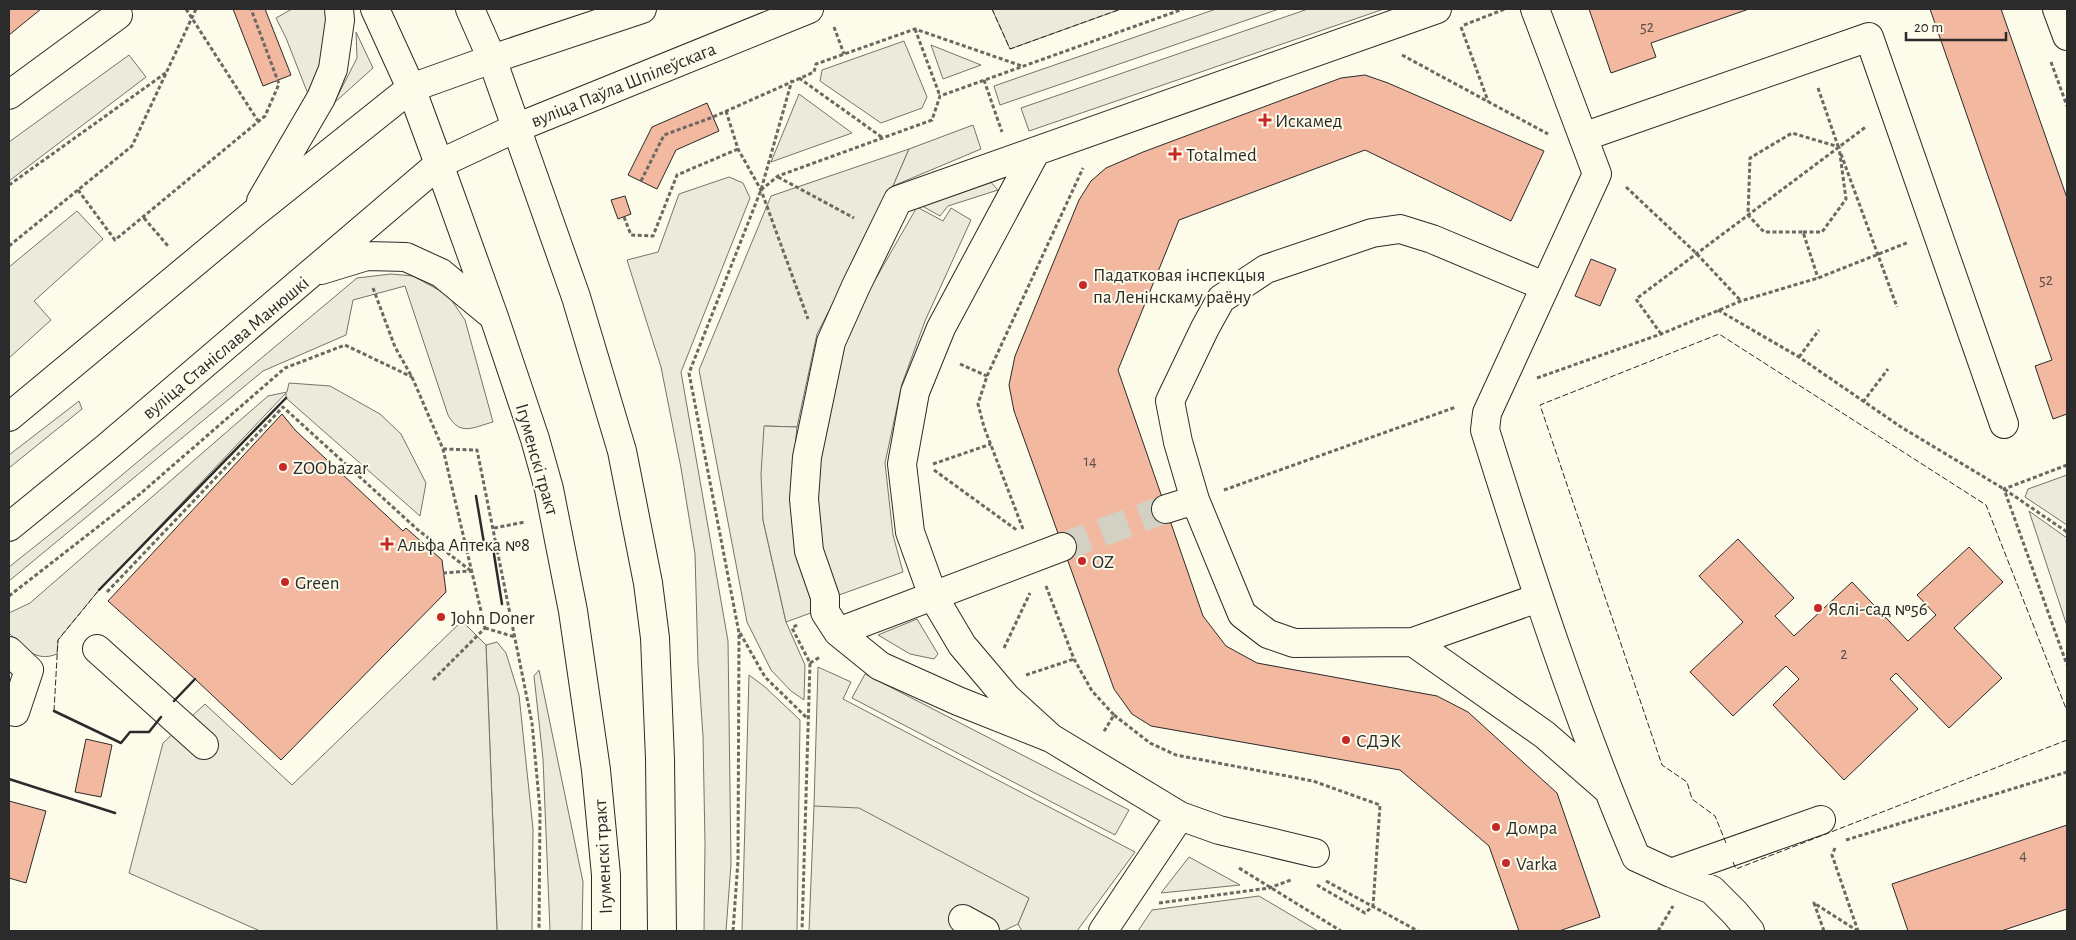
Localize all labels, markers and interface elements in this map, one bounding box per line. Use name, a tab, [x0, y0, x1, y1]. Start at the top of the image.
scale bar	[1906, 10, 2006, 42]
house number: 52	[1640, 19, 1654, 35]
text: 20 m	[1914, 20, 1943, 35]
street label: вуліца Паўла Шпілеўскага	[528, 39, 719, 131]
place label: Искамед	[1275, 112, 1342, 131]
marker: Искамед	[1259, 114, 1271, 126]
place label: Totalmed	[1186, 146, 1257, 165]
marker: Totalmed	[1168, 147, 1182, 161]
place label: Падатковая інспекцыя па Ленінскаму раёну	[1093, 266, 1265, 307]
house number: 52	[2039, 272, 2053, 288]
street label: вуліца Станіслава Манюшкі	[139, 273, 313, 423]
marker: Падатковая інспекцыя па Ленінскаму раёну	[1077, 279, 1089, 291]
street label: Ігуменскі тракт	[512, 401, 562, 518]
house number: 14	[1083, 453, 1097, 469]
place label: ZOObazar	[293, 459, 368, 478]
marker: ZOObazar	[277, 461, 289, 473]
place label: Альфа Аптека №8	[397, 536, 530, 555]
marker: Альфа Аптека №8	[381, 538, 393, 550]
place label: OZ	[1092, 553, 1114, 572]
marker: OZ	[1076, 555, 1088, 567]
place label: Green	[295, 574, 339, 593]
marker: Green	[279, 576, 291, 588]
place label: Яслі-сад №56	[1828, 600, 1928, 619]
marker: Яслі-сад №56	[1812, 602, 1824, 614]
place label: John Doner	[451, 609, 535, 628]
marker: John Doner	[435, 611, 447, 623]
house number: 2	[1840, 646, 1848, 662]
place label: СДЭК	[1356, 732, 1401, 751]
marker: СДЭК	[1340, 734, 1352, 746]
street label: Ігуменскі тракт	[591, 799, 616, 915]
place label: Домра	[1506, 819, 1558, 838]
marker: Домра	[1490, 821, 1502, 833]
house number: 4	[2019, 847, 2027, 863]
place label: Varka	[1516, 855, 1558, 874]
marker: Varka	[1500, 857, 1512, 869]

